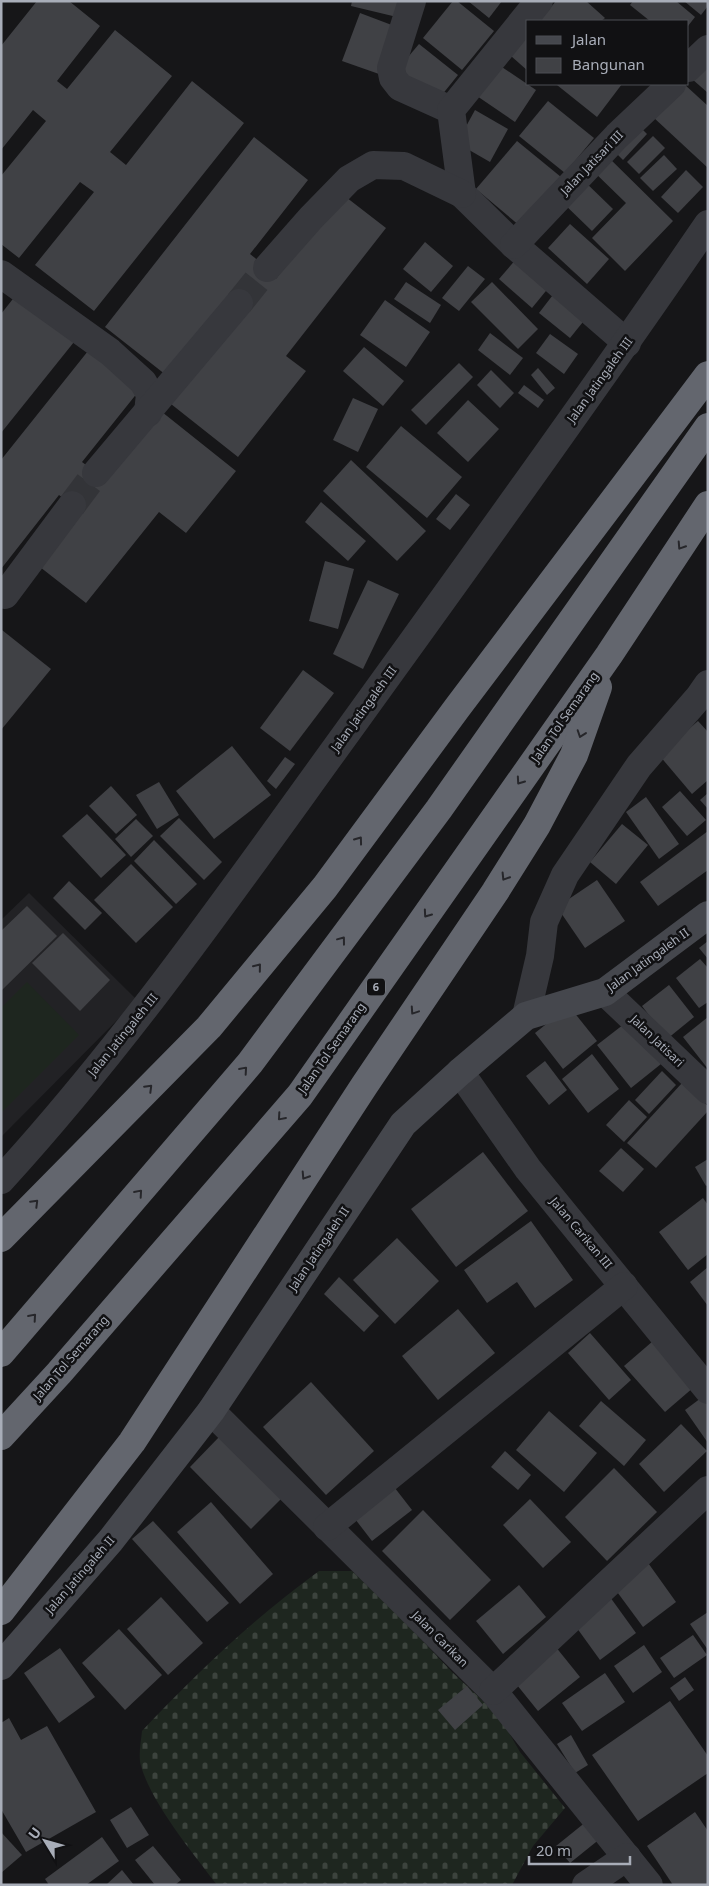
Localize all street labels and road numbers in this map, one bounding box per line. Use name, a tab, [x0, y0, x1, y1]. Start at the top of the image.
street label: Jalan Jatisari III	[556, 127, 627, 199]
street label: Jalan Jatingaleh III	[562, 333, 636, 427]
street label: Jalan Jatingaleh III	[326, 662, 400, 756]
street label: Jalan Tol Semarang	[526, 668, 602, 766]
street label: Jalan Jatingaleh II	[602, 924, 692, 996]
road number: 6	[367, 979, 385, 996]
street label: Jalan Jatingaleh III	[83, 990, 161, 1080]
street label: Jalan Tol Semarang	[293, 999, 369, 1097]
street label: Jalan Jatisari	[626, 1010, 688, 1070]
street label: Jalan Carikan III	[546, 1193, 616, 1272]
street label: Jalan Jatingaleh II	[284, 1203, 353, 1295]
street label: Jalan Tol Semarang	[28, 1312, 112, 1404]
street label: Jalan Jatingaleh II	[40, 1532, 118, 1618]
street label: Jalan Carikan	[408, 1606, 472, 1671]

